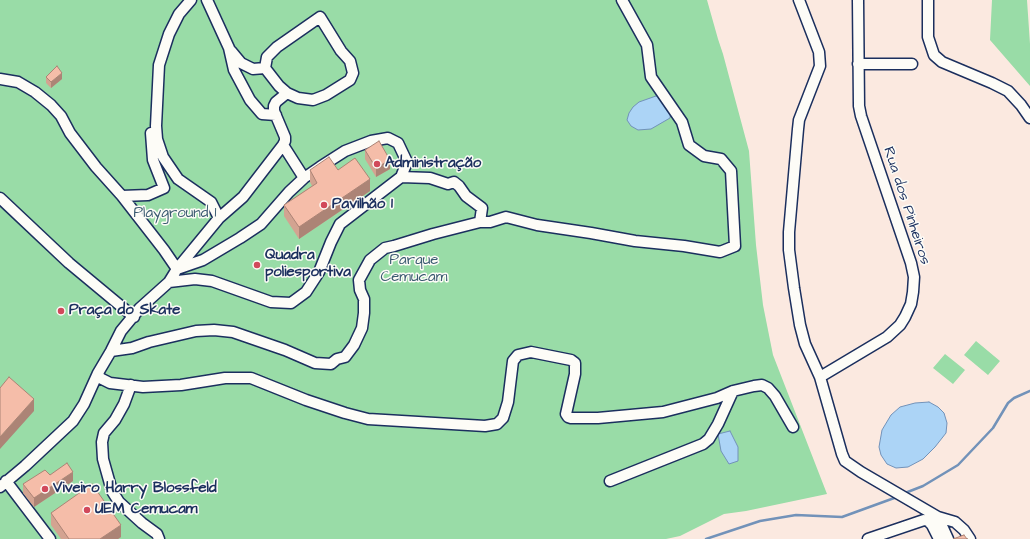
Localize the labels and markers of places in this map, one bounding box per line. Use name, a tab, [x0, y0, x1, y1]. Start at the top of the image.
place label: Administração	[385, 155, 481, 173]
marker: Administração	[372, 159, 382, 169]
place label: Pavilhão 1	[332, 196, 393, 214]
marker: Pavilhão 1	[319, 200, 329, 210]
place label: Quadra poliesportiva	[265, 247, 351, 282]
marker: Quadra poliesportiva	[252, 260, 262, 270]
place label: Praça do Skate	[69, 302, 180, 320]
marker: Praça do Skate	[56, 306, 66, 316]
place label: Viveiro Harry Blossfeld	[53, 480, 217, 498]
marker: Viveiro Harry Blossfeld	[40, 484, 50, 494]
place label: UEM Cemucam	[95, 501, 198, 519]
marker: UEM Cemucam	[82, 505, 92, 515]

